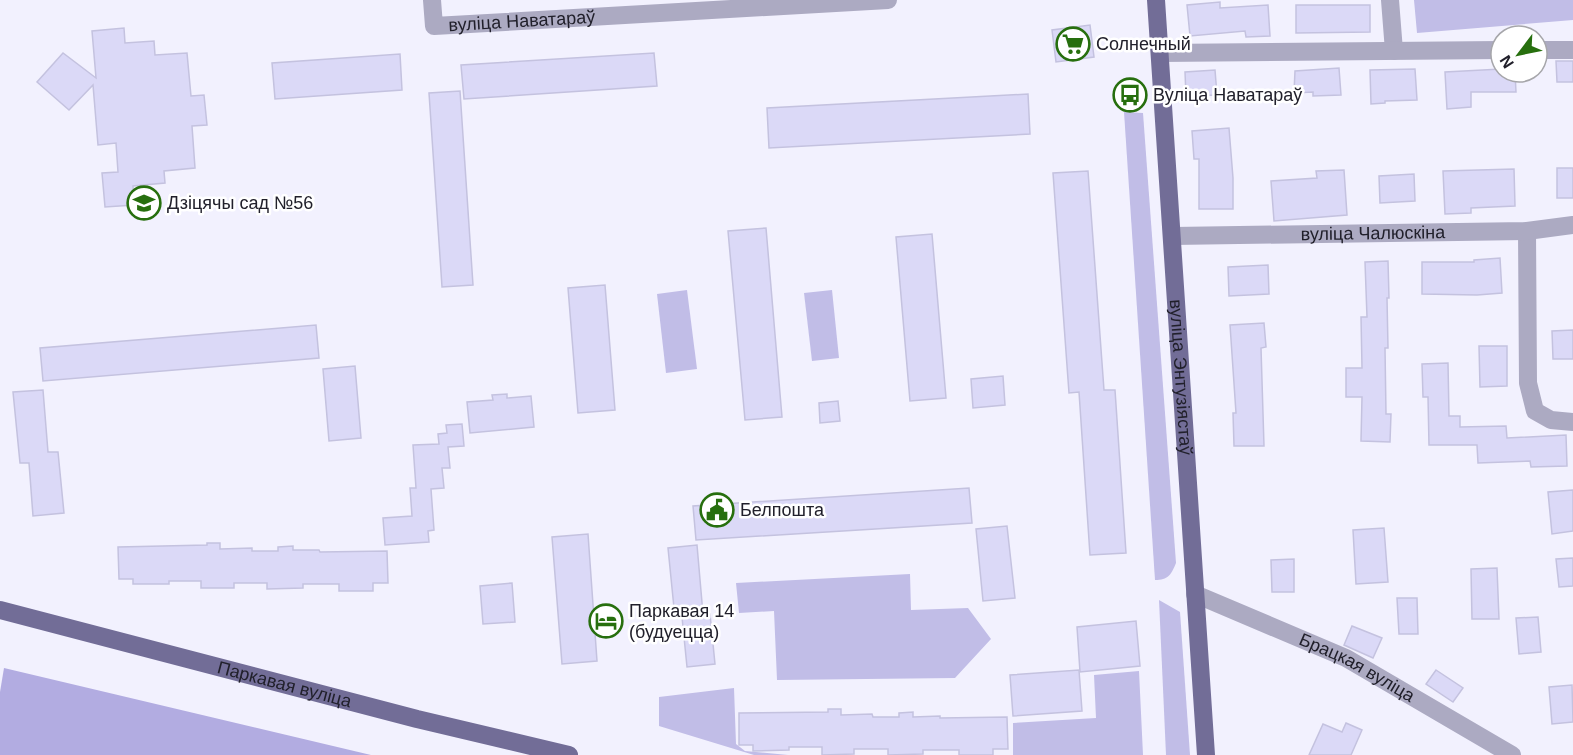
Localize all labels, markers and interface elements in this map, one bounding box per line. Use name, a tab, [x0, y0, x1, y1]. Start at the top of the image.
street label: вуліца Наватараў	[448, 7, 596, 35]
north arrow	[1489, 24, 1549, 84]
supermarket icon: Солнечный	[1055, 26, 1091, 62]
place label: Солнечный	[1096, 34, 1191, 54]
text: N	[1496, 52, 1517, 71]
bus stop icon: Вуліца Наватараў	[1112, 77, 1148, 113]
place label: Вуліца Наватараў	[1153, 85, 1302, 105]
school or university icon: Дзіцячы сад №56	[126, 185, 162, 221]
place label: Дзіцячы сад №56	[167, 193, 313, 213]
street label: вуліца Чалюскіна	[1301, 222, 1446, 244]
street label: вуліца Энтузіястаў	[1166, 299, 1196, 456]
public building icon: Белпошта	[699, 492, 735, 528]
place label: Белпошта	[740, 500, 825, 520]
place label: Паркавая 14 (будуецца)	[629, 601, 734, 642]
hotel icon: Паркавая 14 (будуецца)	[588, 603, 624, 639]
street label: Брацкая вуліца	[1296, 629, 1419, 706]
street label: Паркавая вуліца	[215, 657, 355, 712]

